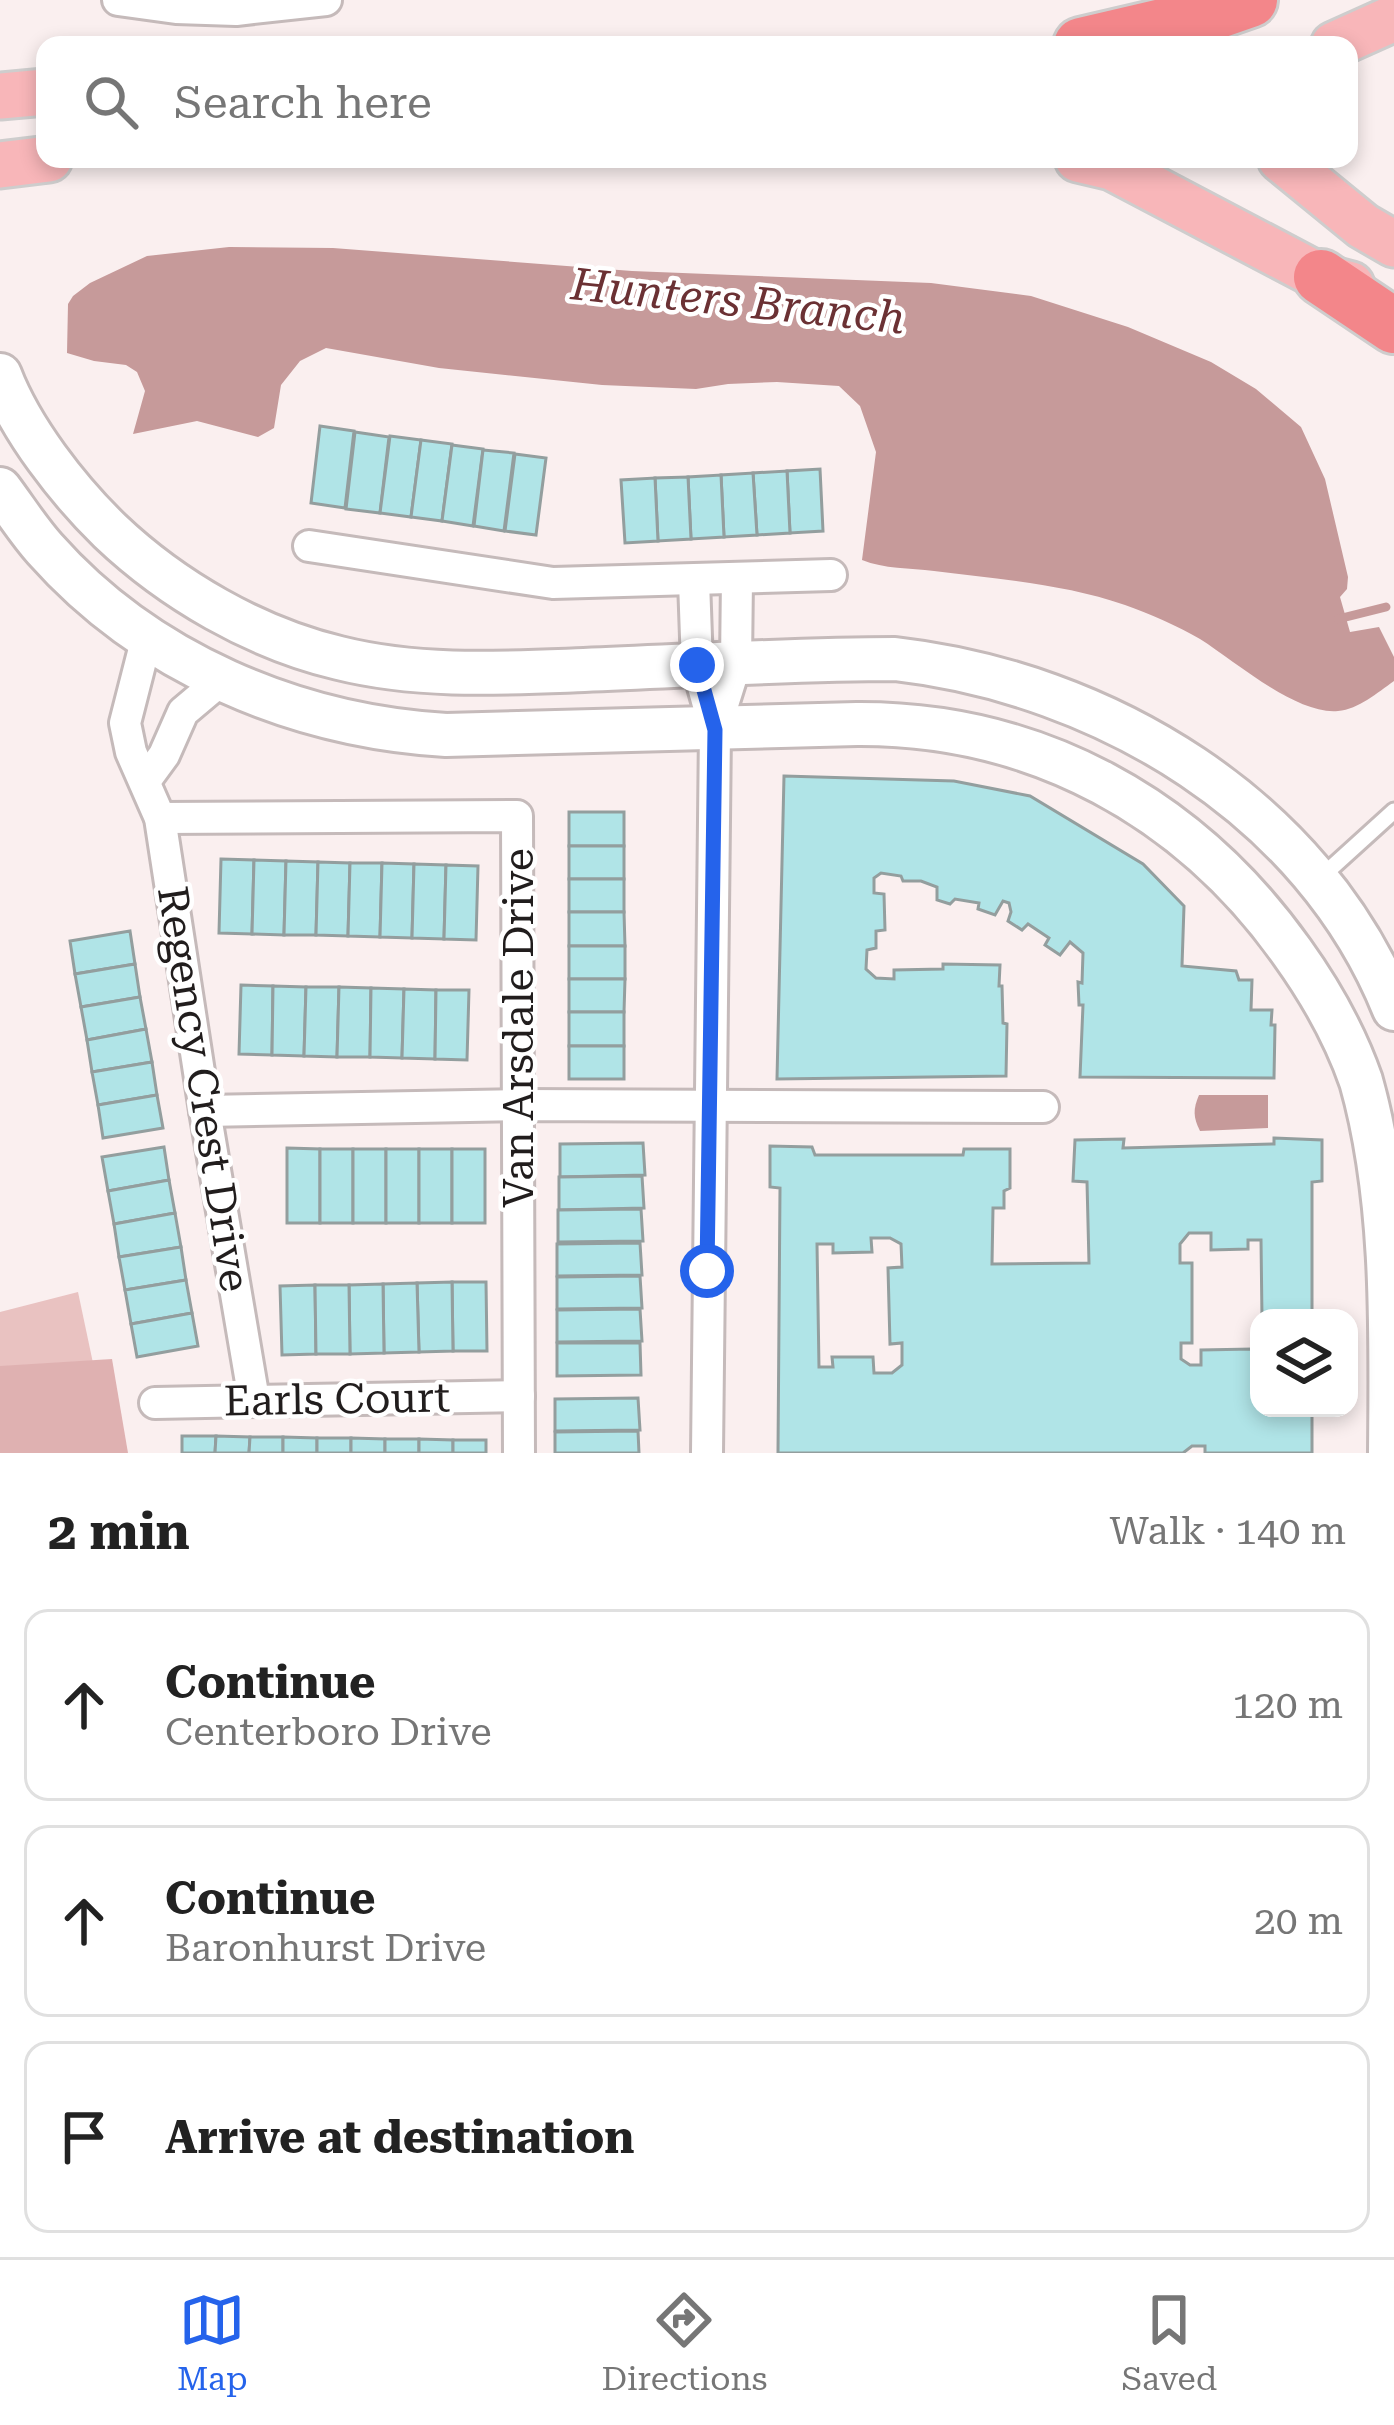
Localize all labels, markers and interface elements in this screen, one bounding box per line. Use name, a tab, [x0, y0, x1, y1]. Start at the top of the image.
search box	[36, 36, 1358, 168]
icon: search	[78, 69, 144, 135]
text: Search here	[174, 76, 432, 129]
water label: Hunters Branch	[568, 257, 907, 345]
route end	[670, 638, 724, 692]
street label: Van Arsdale Drive	[494, 848, 543, 1208]
street label: Regency Crest Drive	[148, 883, 260, 1295]
route start	[680, 1244, 734, 1298]
map controls	[1250, 1309, 1358, 1417]
button: layers	[1250, 1309, 1358, 1417]
street label: Earls Court	[223, 1373, 451, 1425]
text: 2 min	[48, 1502, 190, 1561]
text: Walk · 140 m	[1110, 1508, 1346, 1554]
text: Continue	[165, 1656, 376, 1709]
icon: ahead	[51, 1672, 117, 1738]
text: 120 m	[1232, 1682, 1343, 1728]
text: Centerboro Drive	[165, 1709, 492, 1755]
text: Continue	[165, 1872, 376, 1925]
icon: ahead	[51, 1888, 117, 1954]
text: 20 m	[1254, 1898, 1343, 1944]
text: Baronhurst Drive	[165, 1925, 486, 1971]
icon: arrive	[51, 2104, 117, 2170]
text: Arrive at destination	[165, 2111, 634, 2164]
tab: Map	[177, 2287, 248, 2398]
tab: Directions	[601, 2287, 767, 2398]
tab: Saved	[1121, 2287, 1217, 2398]

